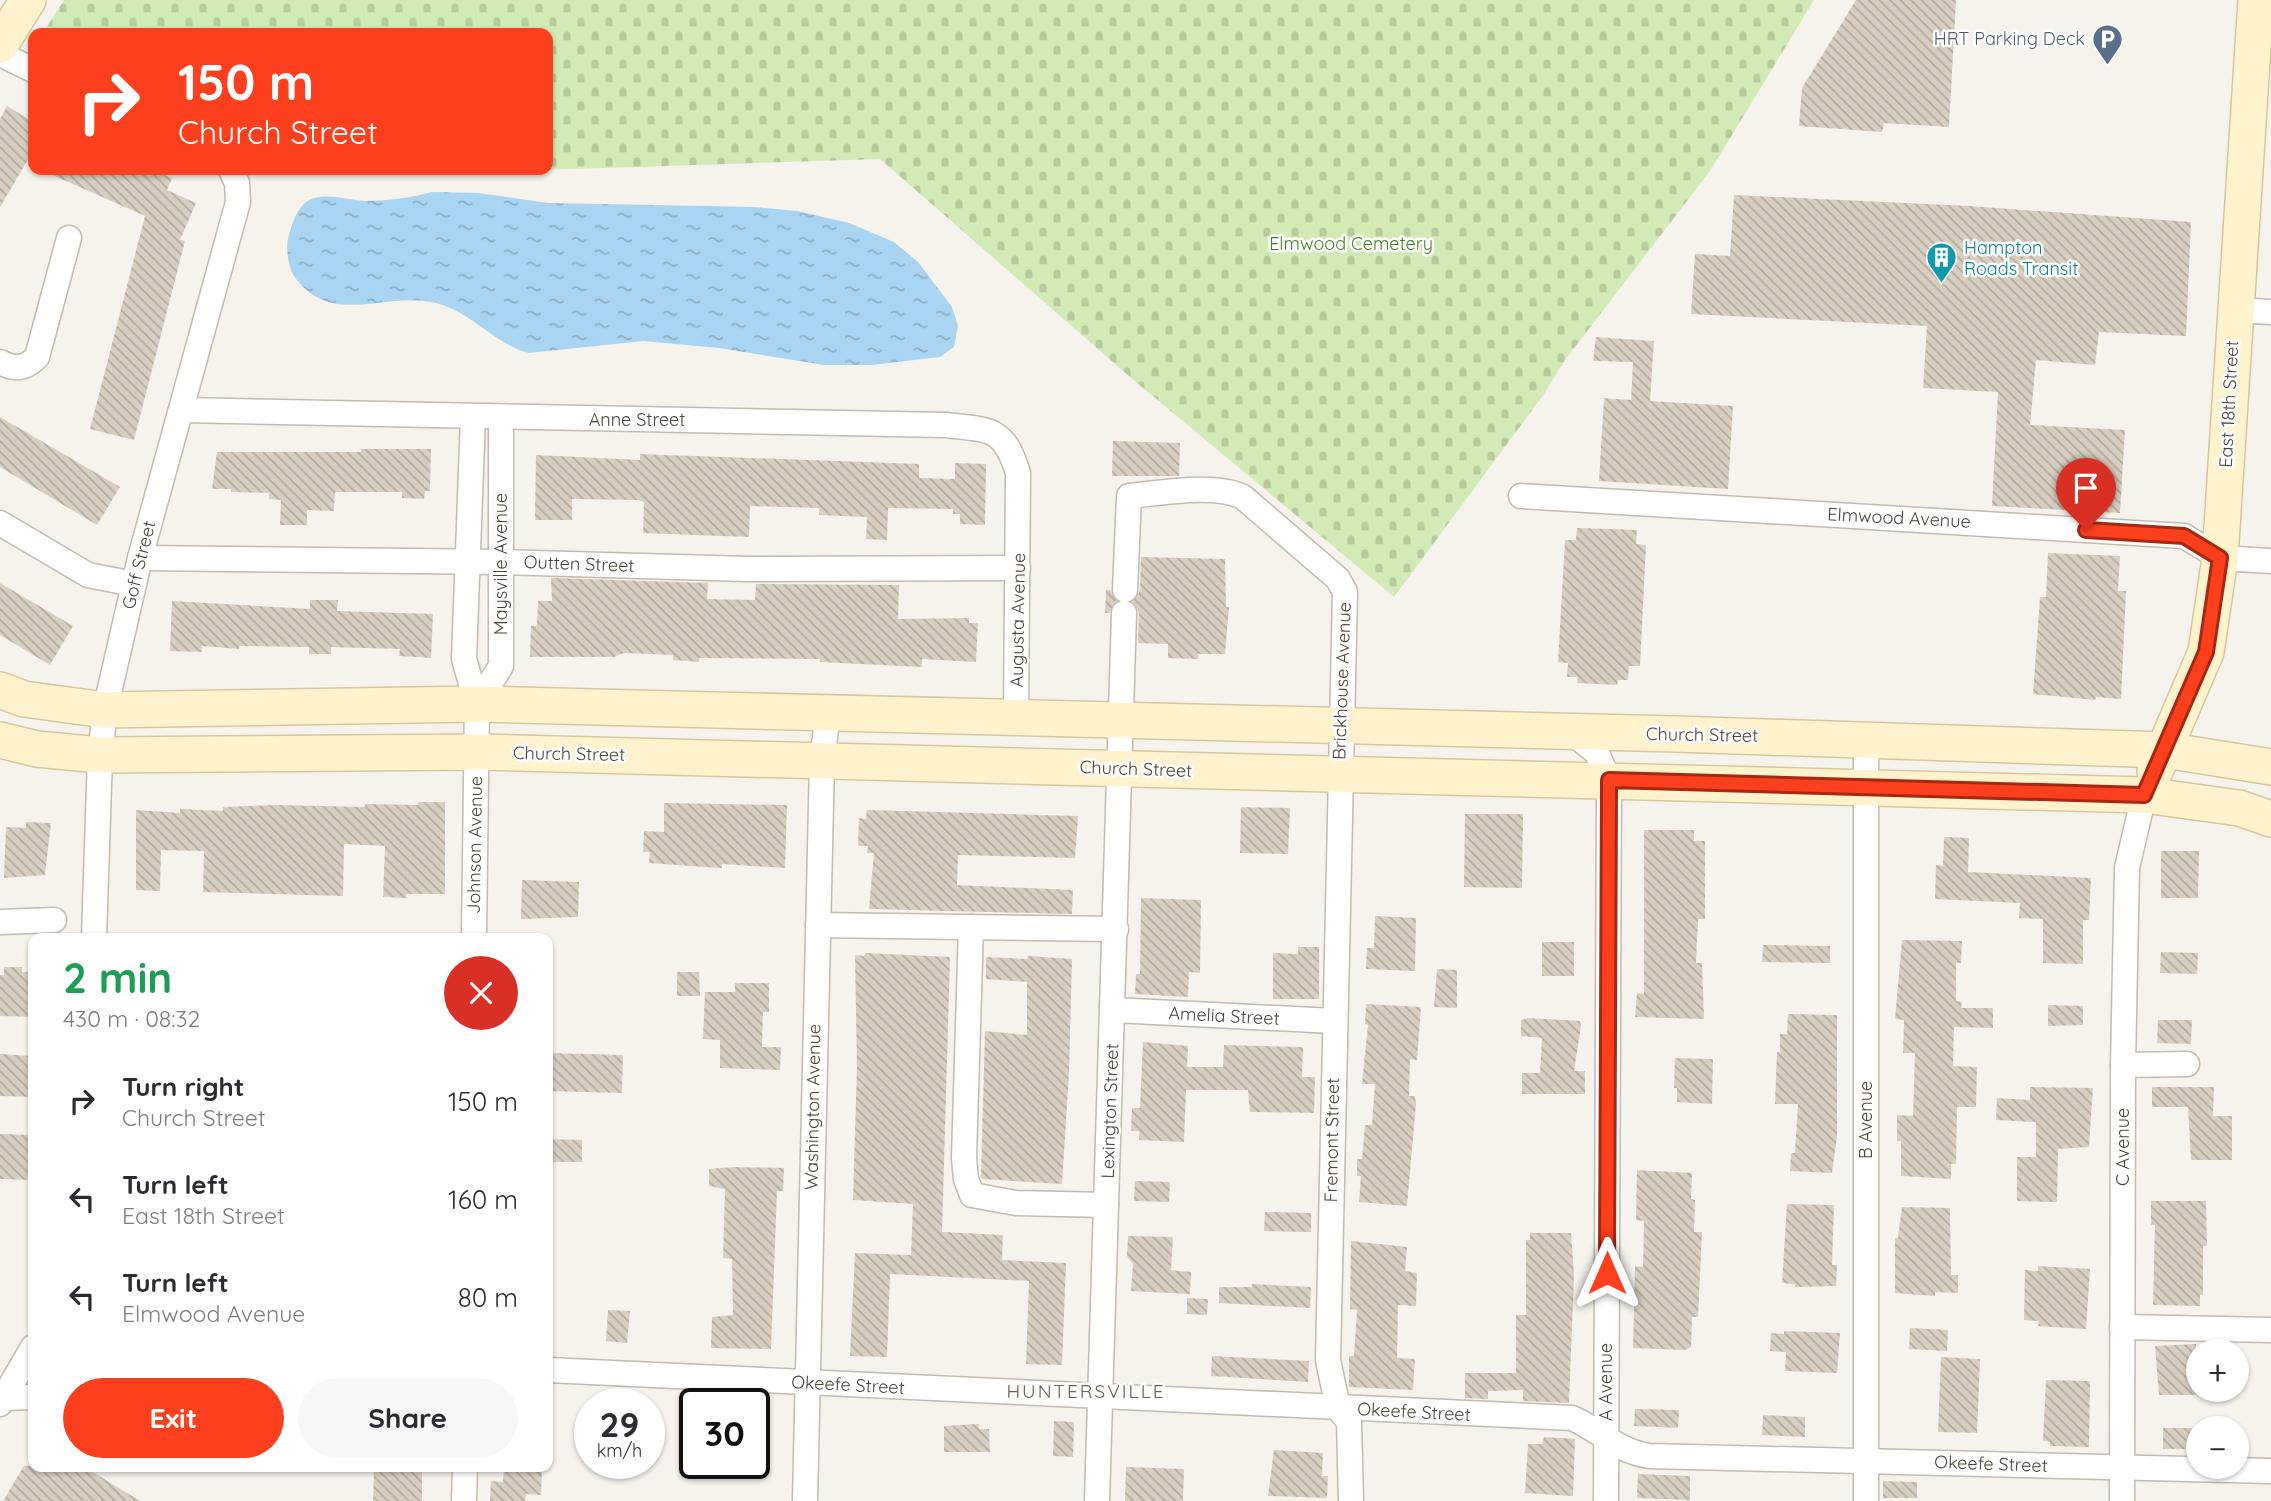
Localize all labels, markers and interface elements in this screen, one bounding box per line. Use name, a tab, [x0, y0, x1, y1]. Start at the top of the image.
parking icon: HRT Parking Deck	[2091, 22, 2125, 66]
place label: HRT Parking Deck	[1934, 27, 2085, 50]
text: 150 m	[178, 51, 314, 112]
icon: right	[63, 56, 154, 147]
text: Church Street	[178, 112, 378, 152]
park label: Elmwood Cemetery	[1269, 232, 1433, 255]
place label: Hampton Roads Transit	[1964, 236, 2078, 280]
building icon: Hampton Roads Transit	[1924, 241, 1958, 285]
street label: East 18th Street	[2214, 340, 2243, 468]
street label: Anne Street	[589, 408, 685, 431]
pin	[2056, 458, 2116, 530]
icon: arrive	[2067, 469, 2105, 507]
street label: Maysville Avenue	[489, 493, 512, 635]
street label: Elmwood Avenue	[1827, 502, 1971, 533]
street label: Goff Street	[116, 518, 161, 612]
street label: Outten Street	[523, 550, 635, 577]
street label: Augusta Avenue	[1005, 552, 1030, 688]
street label: Brickhouse Avenue	[1327, 602, 1356, 760]
street label: Church Street	[1646, 722, 1758, 747]
street label: Church Street	[513, 741, 625, 766]
street label: Church Street	[1079, 755, 1193, 782]
street label: Johnson Avenue	[462, 776, 487, 914]
text: 2 min	[63, 951, 172, 1004]
button: close	[444, 956, 518, 1030]
street label: Amelia Street	[1168, 1001, 1280, 1030]
text: 430 m · 08:32	[63, 1004, 200, 1033]
street label: Washington Avenue	[800, 1024, 825, 1190]
street label: Lexington Street	[1096, 1043, 1123, 1179]
text: Turn right	[122, 1070, 244, 1103]
street label: Fremont Street	[1319, 1077, 1344, 1203]
street label: B Avenue	[1854, 1081, 1877, 1159]
icon: right	[63, 1082, 101, 1120]
text: 150 m	[448, 1085, 518, 1118]
text: Church Street	[122, 1103, 266, 1132]
street label: C Avenue	[2111, 1108, 2134, 1186]
text: Turn left	[122, 1168, 229, 1201]
icon: left	[63, 1180, 101, 1218]
text: 160 m	[448, 1183, 518, 1216]
text: East 18th Street	[122, 1201, 285, 1230]
position arrow	[1570, 1236, 1644, 1310]
text: Turn left	[122, 1266, 229, 1299]
icon: left	[63, 1278, 101, 1316]
text: 80 m	[458, 1281, 518, 1314]
text: Elmwood Avenue	[122, 1299, 305, 1328]
map controls	[2186, 1339, 2249, 1479]
button: +	[2186, 1339, 2249, 1402]
street label: A Avenue	[1594, 1343, 1617, 1421]
street label: Okeefe Street	[791, 1370, 905, 1399]
button: Exit	[63, 1378, 284, 1458]
button: Share	[298, 1378, 518, 1458]
district label: HUNTERSVILLE	[1006, 1379, 1166, 1403]
speed limit sign: 30	[679, 1388, 770, 1479]
street label: Okeefe Street	[1357, 1397, 1471, 1426]
text: 29	[600, 1402, 639, 1446]
button: −	[2186, 1416, 2249, 1479]
text: km/h	[597, 1439, 642, 1462]
street label: Okeefe Street	[1934, 1450, 2048, 1477]

